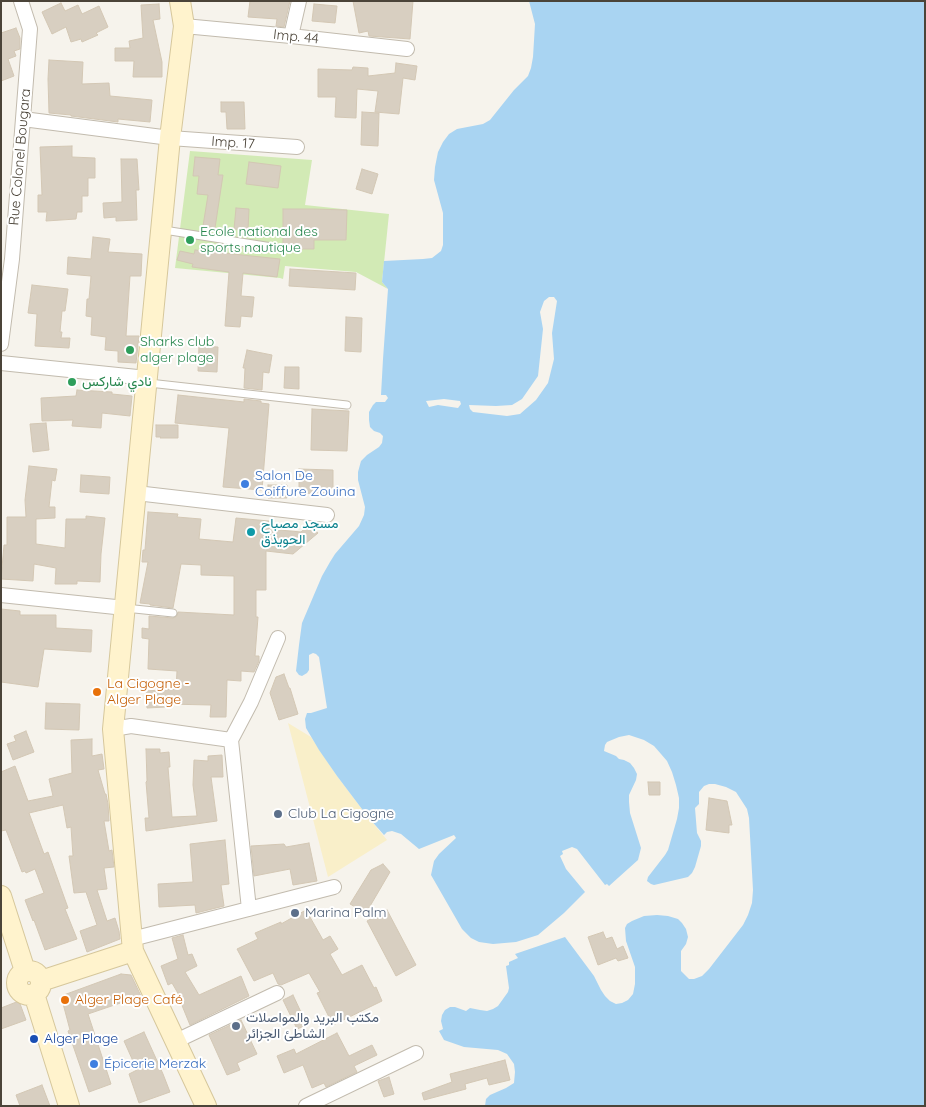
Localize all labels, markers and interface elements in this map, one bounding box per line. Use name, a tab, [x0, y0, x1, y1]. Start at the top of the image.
street label: Imp. 44	[272, 26, 320, 48]
street label: Rue Colonel Bougara	[6, 88, 34, 226]
street label: Imp. 17	[211, 133, 255, 153]
place label: Ecole national des sports nautique	[200, 224, 318, 256]
marker: Ecole national des sports nautique	[184, 234, 196, 246]
place label: Sharks club alger plage	[140, 334, 214, 367]
marker: Sharks club alger plage	[124, 344, 136, 356]
place label: نادي شاركس	[82, 374, 152, 390]
marker: نادي شاركس	[66, 376, 78, 388]
place label: Salon De Coiffure Zouina	[255, 468, 355, 501]
marker: Salon De Coiffure Zouina	[239, 478, 251, 490]
place label: مسجد مصباح الحويذق	[261, 516, 338, 548]
marker: مسجد مصباح الحويذق	[245, 526, 257, 538]
place label: La Cigogne - Alger Plage	[107, 676, 190, 709]
marker: La Cigogne - Alger Plage	[91, 686, 103, 698]
place label: Club La Cigogne	[288, 806, 394, 822]
marker: Club La Cigogne	[272, 808, 284, 820]
place label: Marina Palm	[305, 905, 387, 921]
marker: Marina Palm	[289, 907, 301, 919]
place label: Alger Plage Café	[75, 992, 183, 1008]
marker: Alger Plage Café	[59, 994, 71, 1006]
place label: مكتب البريد والمواصلات الشاطئ الجزائر	[246, 1010, 379, 1042]
marker: مكتب البريد والمواصلات الشاطئ الجزائر	[230, 1020, 242, 1032]
place label: Alger Plage	[44, 1031, 118, 1047]
marker: Alger Plage	[28, 1033, 40, 1045]
place label: Épicerie Merzak	[104, 1056, 206, 1072]
marker: Épicerie Merzak	[88, 1058, 100, 1070]

